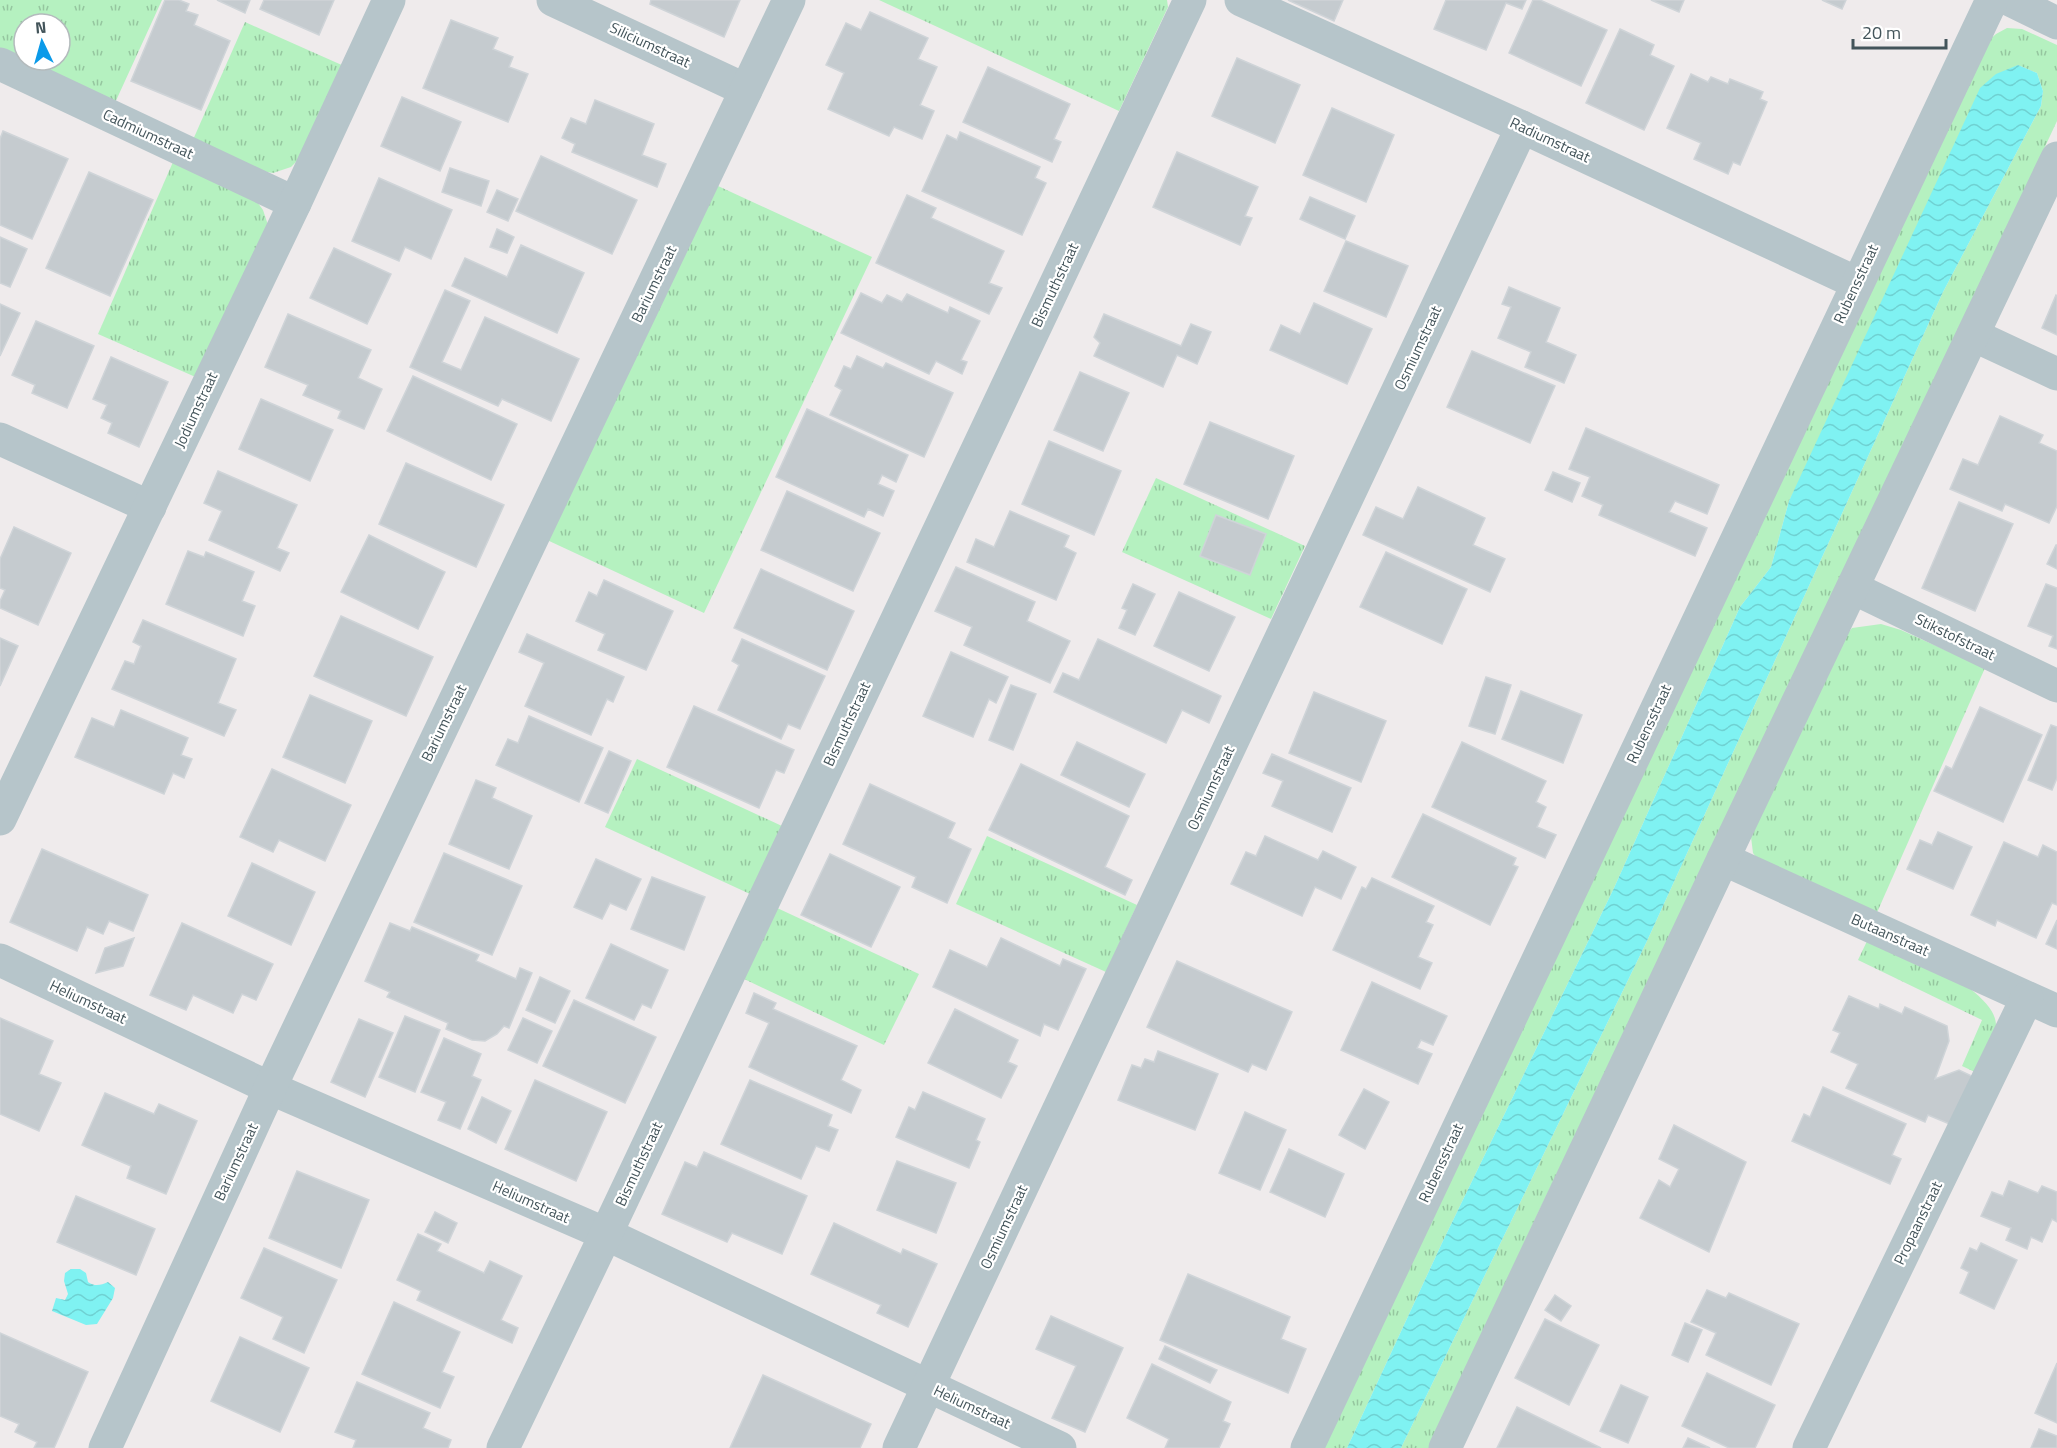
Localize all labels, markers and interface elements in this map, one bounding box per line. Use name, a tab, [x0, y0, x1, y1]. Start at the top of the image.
north arrow	[12, 12, 72, 72]
scale bar	[1853, 12, 1946, 50]
text: N	[34, 15, 47, 39]
street label: Siliciumstraat	[606, 16, 695, 73]
text: 20 m	[1862, 19, 1901, 46]
street label: Cadmiumstraat	[99, 102, 198, 165]
street label: Radiumstraat	[1506, 111, 1595, 168]
street label: Bismuthstraat	[1025, 238, 1085, 331]
street label: Rubensstraat	[1827, 240, 1884, 327]
street label: Bariumstraat	[625, 241, 683, 326]
street label: Osmiumstraat	[1388, 301, 1447, 394]
street label: Jodiumstraat	[168, 367, 224, 452]
street label: Stikstofstraat	[1911, 607, 2000, 666]
street label: Bismuthstraat	[817, 677, 877, 770]
street label: Bariumstraat	[415, 680, 473, 765]
street label: Rubensstraat	[1620, 680, 1677, 767]
street label: Osmiumstraat	[1181, 741, 1240, 834]
street label: Butaanstraat	[1847, 907, 1934, 962]
street label: Heliumstraat	[46, 974, 131, 1030]
street label: Bismuthstraat	[609, 1117, 669, 1210]
street label: Bariumstraat	[207, 1118, 264, 1204]
street label: Rubensstraat	[1412, 1119, 1469, 1206]
street label: Heliumstraat	[489, 1174, 574, 1229]
street label: Propaanstraat	[1887, 1176, 1948, 1269]
street label: Osmiumstraat	[974, 1180, 1033, 1273]
street label: Heliumstraat	[930, 1379, 1015, 1435]

